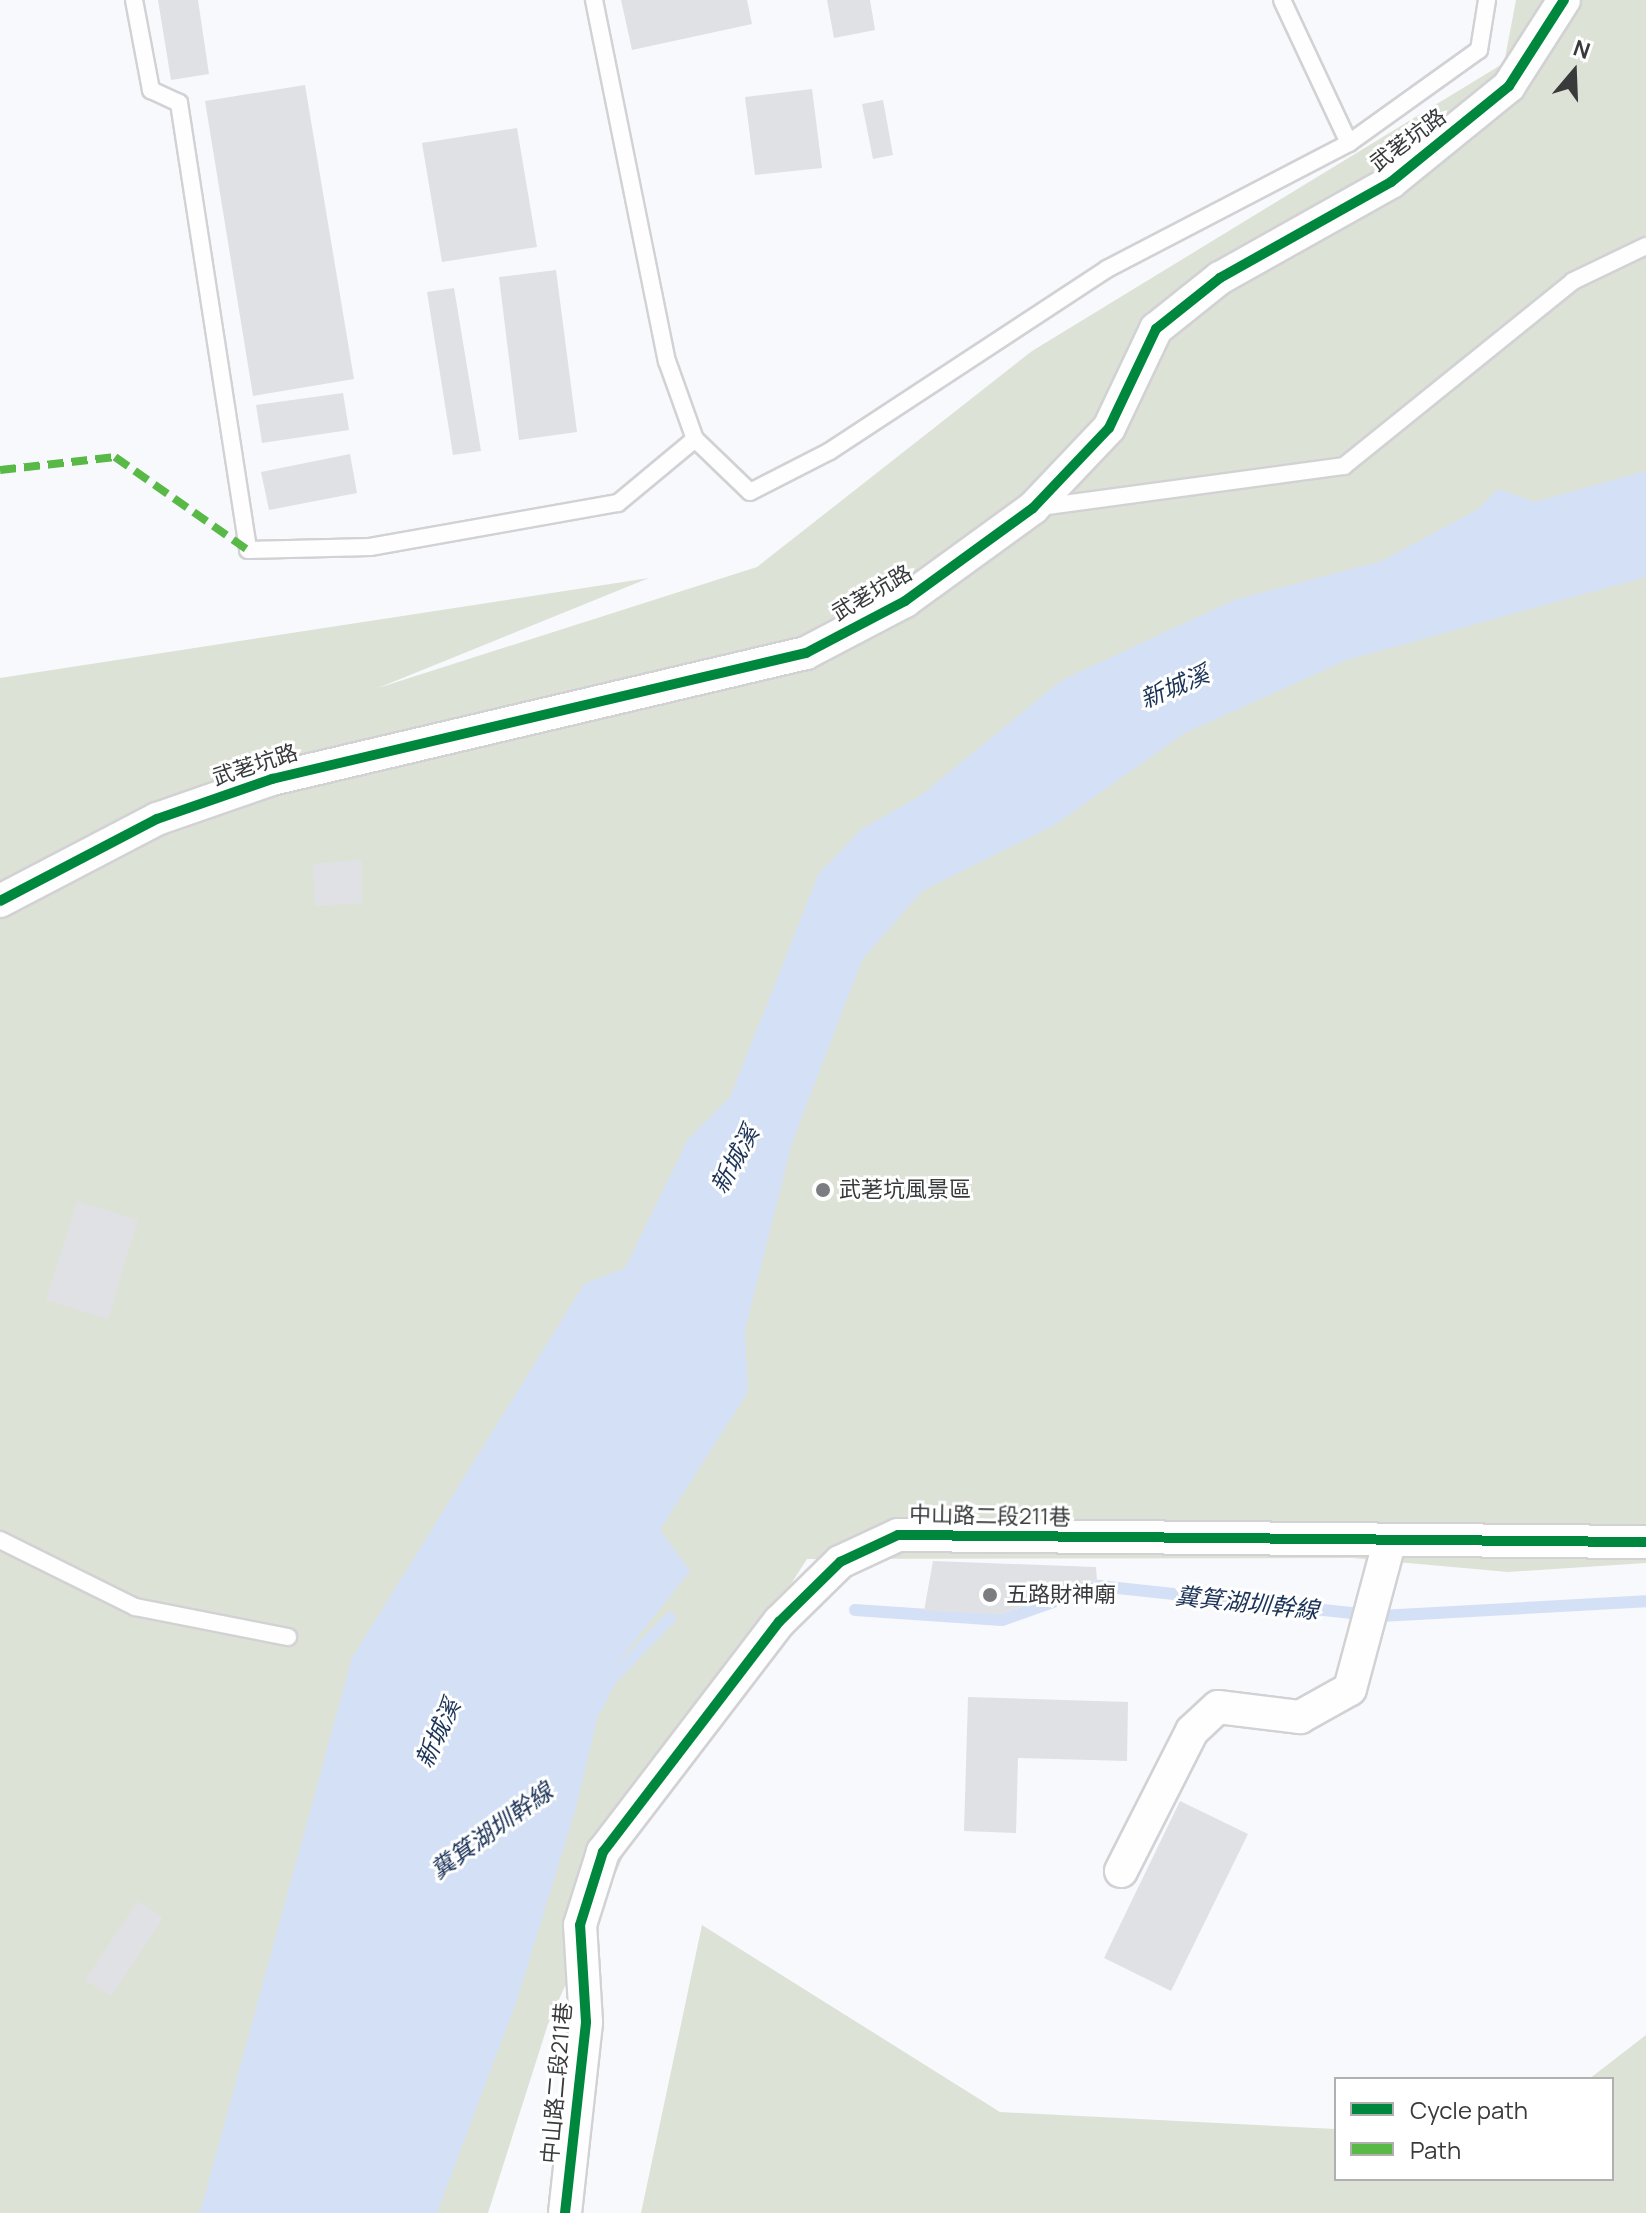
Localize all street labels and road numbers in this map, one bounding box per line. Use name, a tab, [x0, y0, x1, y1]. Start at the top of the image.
street label: 武荖坑路	[1365, 103, 1451, 177]
street label: 武荖坑路	[827, 560, 917, 626]
street label: 武荖坑路	[209, 739, 301, 791]
street label: 中山路二段211巷	[909, 1501, 1071, 1531]
street label: 中山路二段211巷	[537, 2001, 577, 2165]

